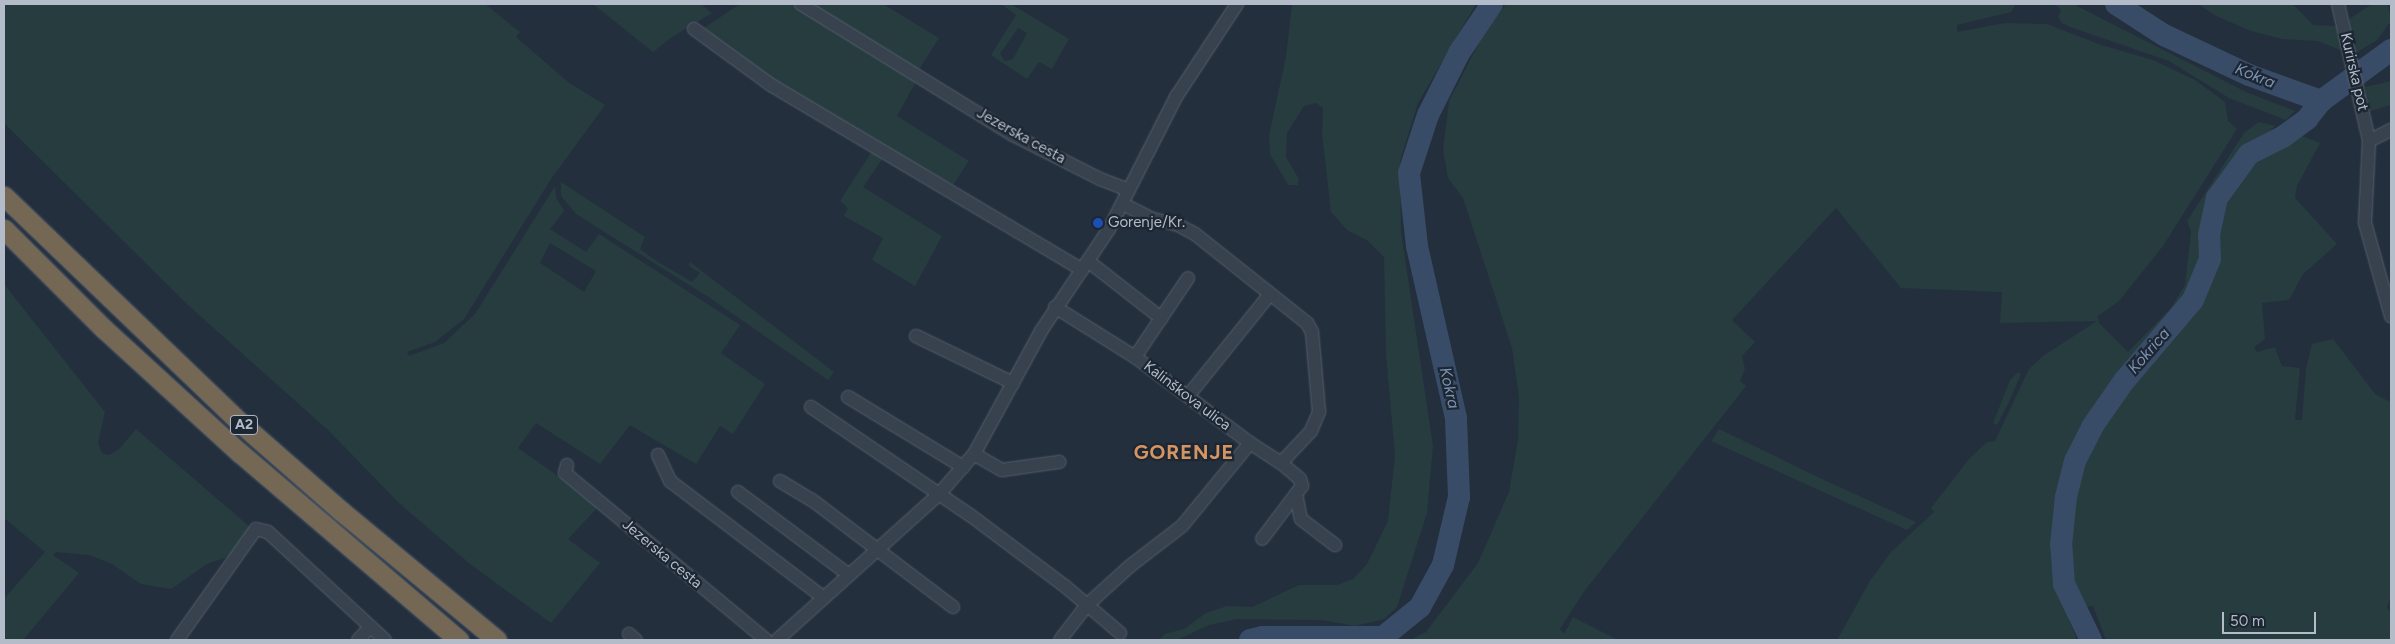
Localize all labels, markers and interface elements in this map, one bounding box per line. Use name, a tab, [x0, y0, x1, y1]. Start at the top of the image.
street label: Kurirska pot	[2336, 31, 2372, 113]
water label: Kokra	[2232, 59, 2278, 93]
street label: Jezerska cesta	[974, 104, 1068, 168]
place label: Gorenje/Kr.	[1108, 214, 1185, 232]
marker: Gorenje/Kr.	[1092, 217, 1104, 229]
water label: Kokrica	[2124, 324, 2174, 378]
street label: Kalinškova ulica	[1140, 357, 1234, 435]
water label: Kokra	[1435, 366, 1463, 410]
road number: A2	[229, 414, 259, 436]
district label: GORENJE	[1133, 440, 1235, 464]
street label: Jezerska cesta	[618, 515, 706, 593]
scale bar	[2225, 602, 2319, 634]
text: 50 m	[2230, 612, 2265, 630]

